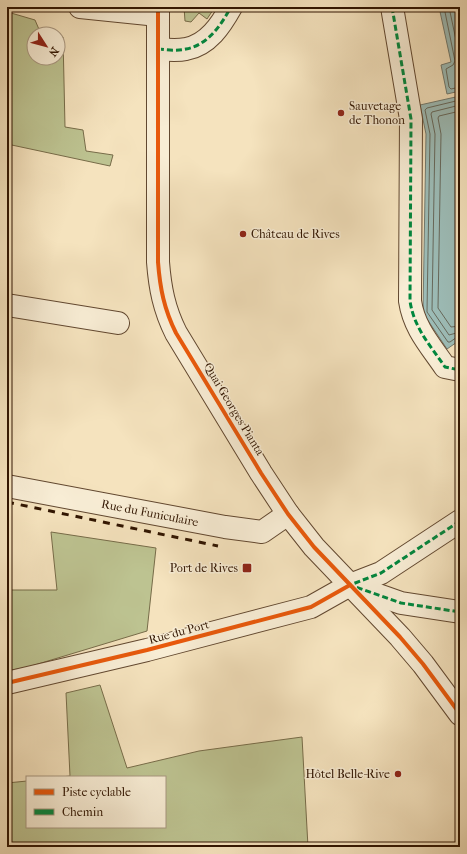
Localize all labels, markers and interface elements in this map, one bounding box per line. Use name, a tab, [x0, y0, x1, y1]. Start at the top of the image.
north arrow	[26, 26, 66, 66]
text: N	[46, 44, 61, 59]
place label: Sauvetage de Thonon	[349, 99, 405, 127]
marker: Sauvetage de Thonon	[336, 108, 346, 118]
place label: Château de Rives	[251, 227, 340, 241]
marker: Château de Rives	[238, 229, 248, 239]
street label: Quai Georges Pianta	[201, 360, 267, 458]
street label: Rue du Funiculaire	[100, 497, 200, 529]
place label: Port de Rives	[170, 561, 239, 575]
marker: Port de Rives	[241, 562, 253, 574]
street label: Rue du Port	[147, 617, 211, 647]
place label: Hôtel Belle-Rive	[306, 767, 390, 781]
marker: Hôtel Belle-Rive	[393, 769, 403, 779]
legend	[26, 776, 166, 828]
text: Piste cyclable	[62, 785, 131, 799]
text: Chemin	[62, 805, 103, 819]

